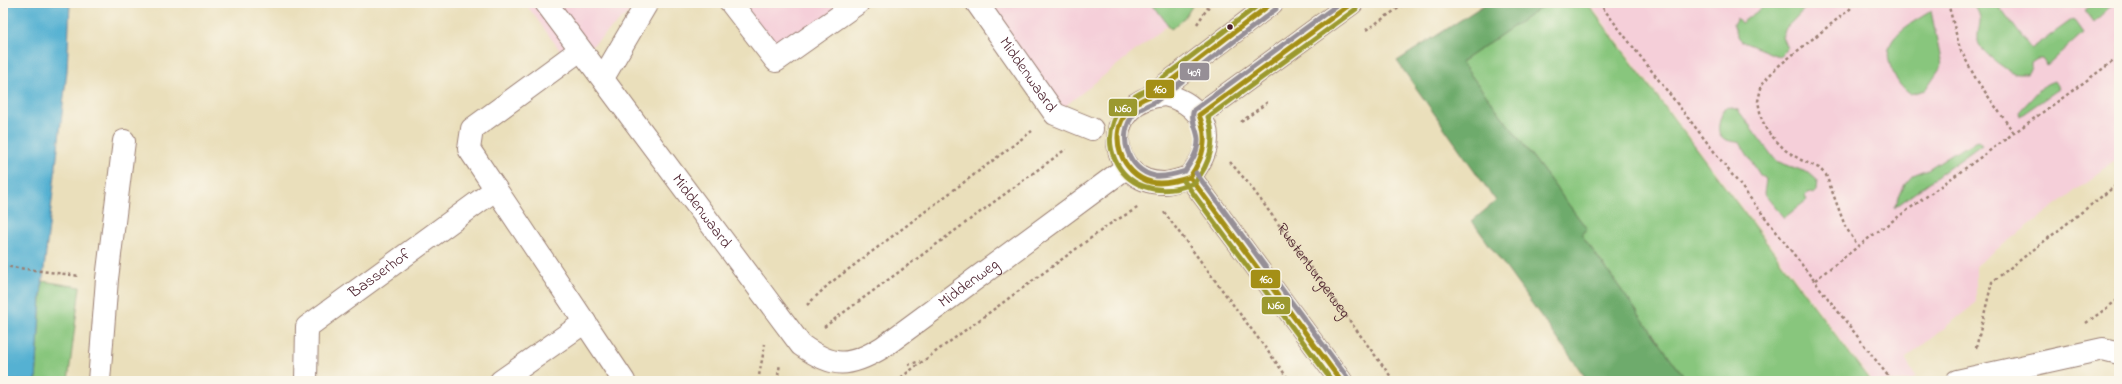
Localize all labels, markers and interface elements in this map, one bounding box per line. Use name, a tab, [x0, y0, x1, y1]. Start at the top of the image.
unlabelled marker	[1225, 22, 1235, 32]
street label: Middenwaard	[993, 32, 1063, 118]
line badge: 409	[1179, 62, 1210, 81]
text: 409	[1187, 65, 1201, 81]
line badge: 160	[1145, 79, 1175, 99]
text: 160	[1153, 82, 1167, 98]
line badge: N60	[1108, 98, 1138, 117]
text: N60	[1114, 101, 1132, 117]
street label: Middenwaard	[666, 169, 737, 254]
street label: Rustenburgerweg	[1270, 218, 1356, 324]
street label: Basserhof	[343, 243, 416, 305]
street label: Middenweg	[933, 253, 1004, 314]
line badge: 160	[1250, 269, 1281, 289]
text: 160	[1259, 272, 1273, 288]
line badge: N60	[1261, 296, 1291, 315]
text: N60	[1267, 298, 1285, 314]

